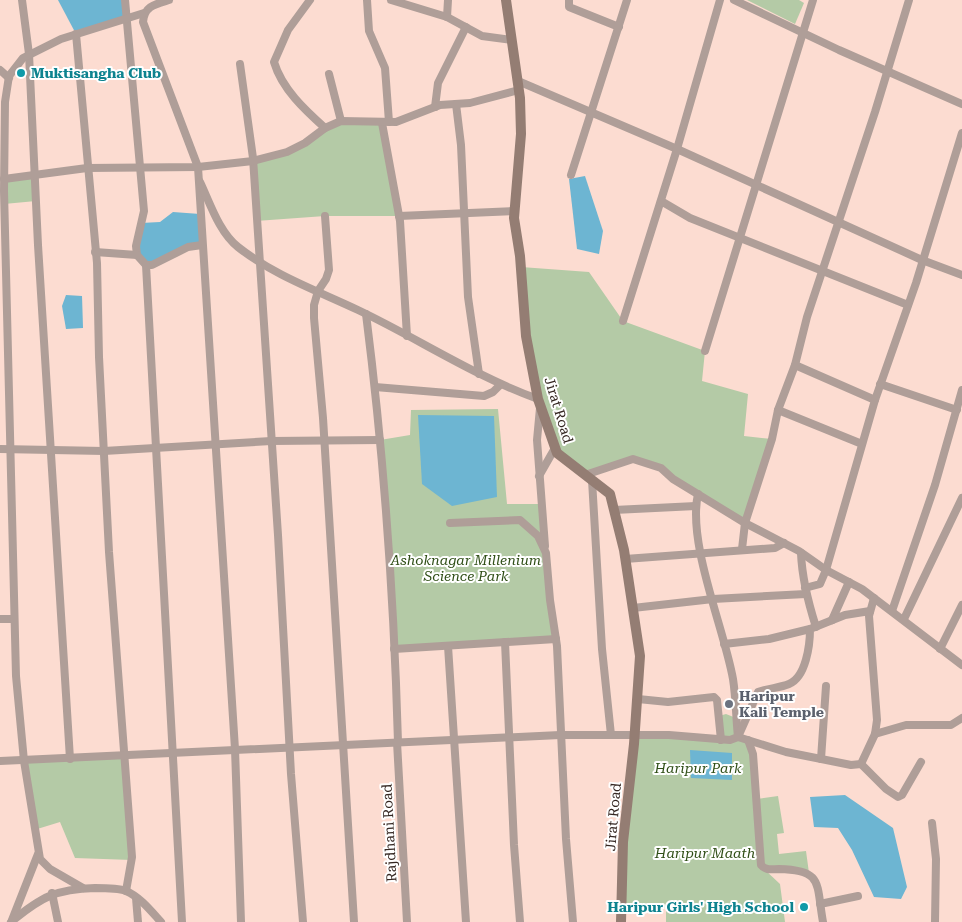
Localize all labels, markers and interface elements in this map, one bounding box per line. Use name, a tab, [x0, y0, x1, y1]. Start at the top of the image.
place label: Muktisangha Club	[31, 65, 161, 81]
marker: Muktisangha Club	[15, 67, 27, 79]
street label: Jirat Road	[541, 375, 577, 445]
park label: Ashoknagar Millenium Science Park	[390, 552, 541, 584]
place label: Haripur Kali Temple	[739, 688, 824, 720]
marker: Haripur Kali Temple	[723, 698, 735, 710]
park label: Haripur Park	[653, 760, 742, 776]
street label: Jirat Road	[602, 782, 624, 852]
street label: Rajdhani Road	[378, 783, 400, 883]
park label: Haripur Maath	[654, 845, 756, 861]
place label: Haripur Girls' High School	[607, 899, 794, 915]
marker: Haripur Girls' High School	[798, 901, 810, 913]

